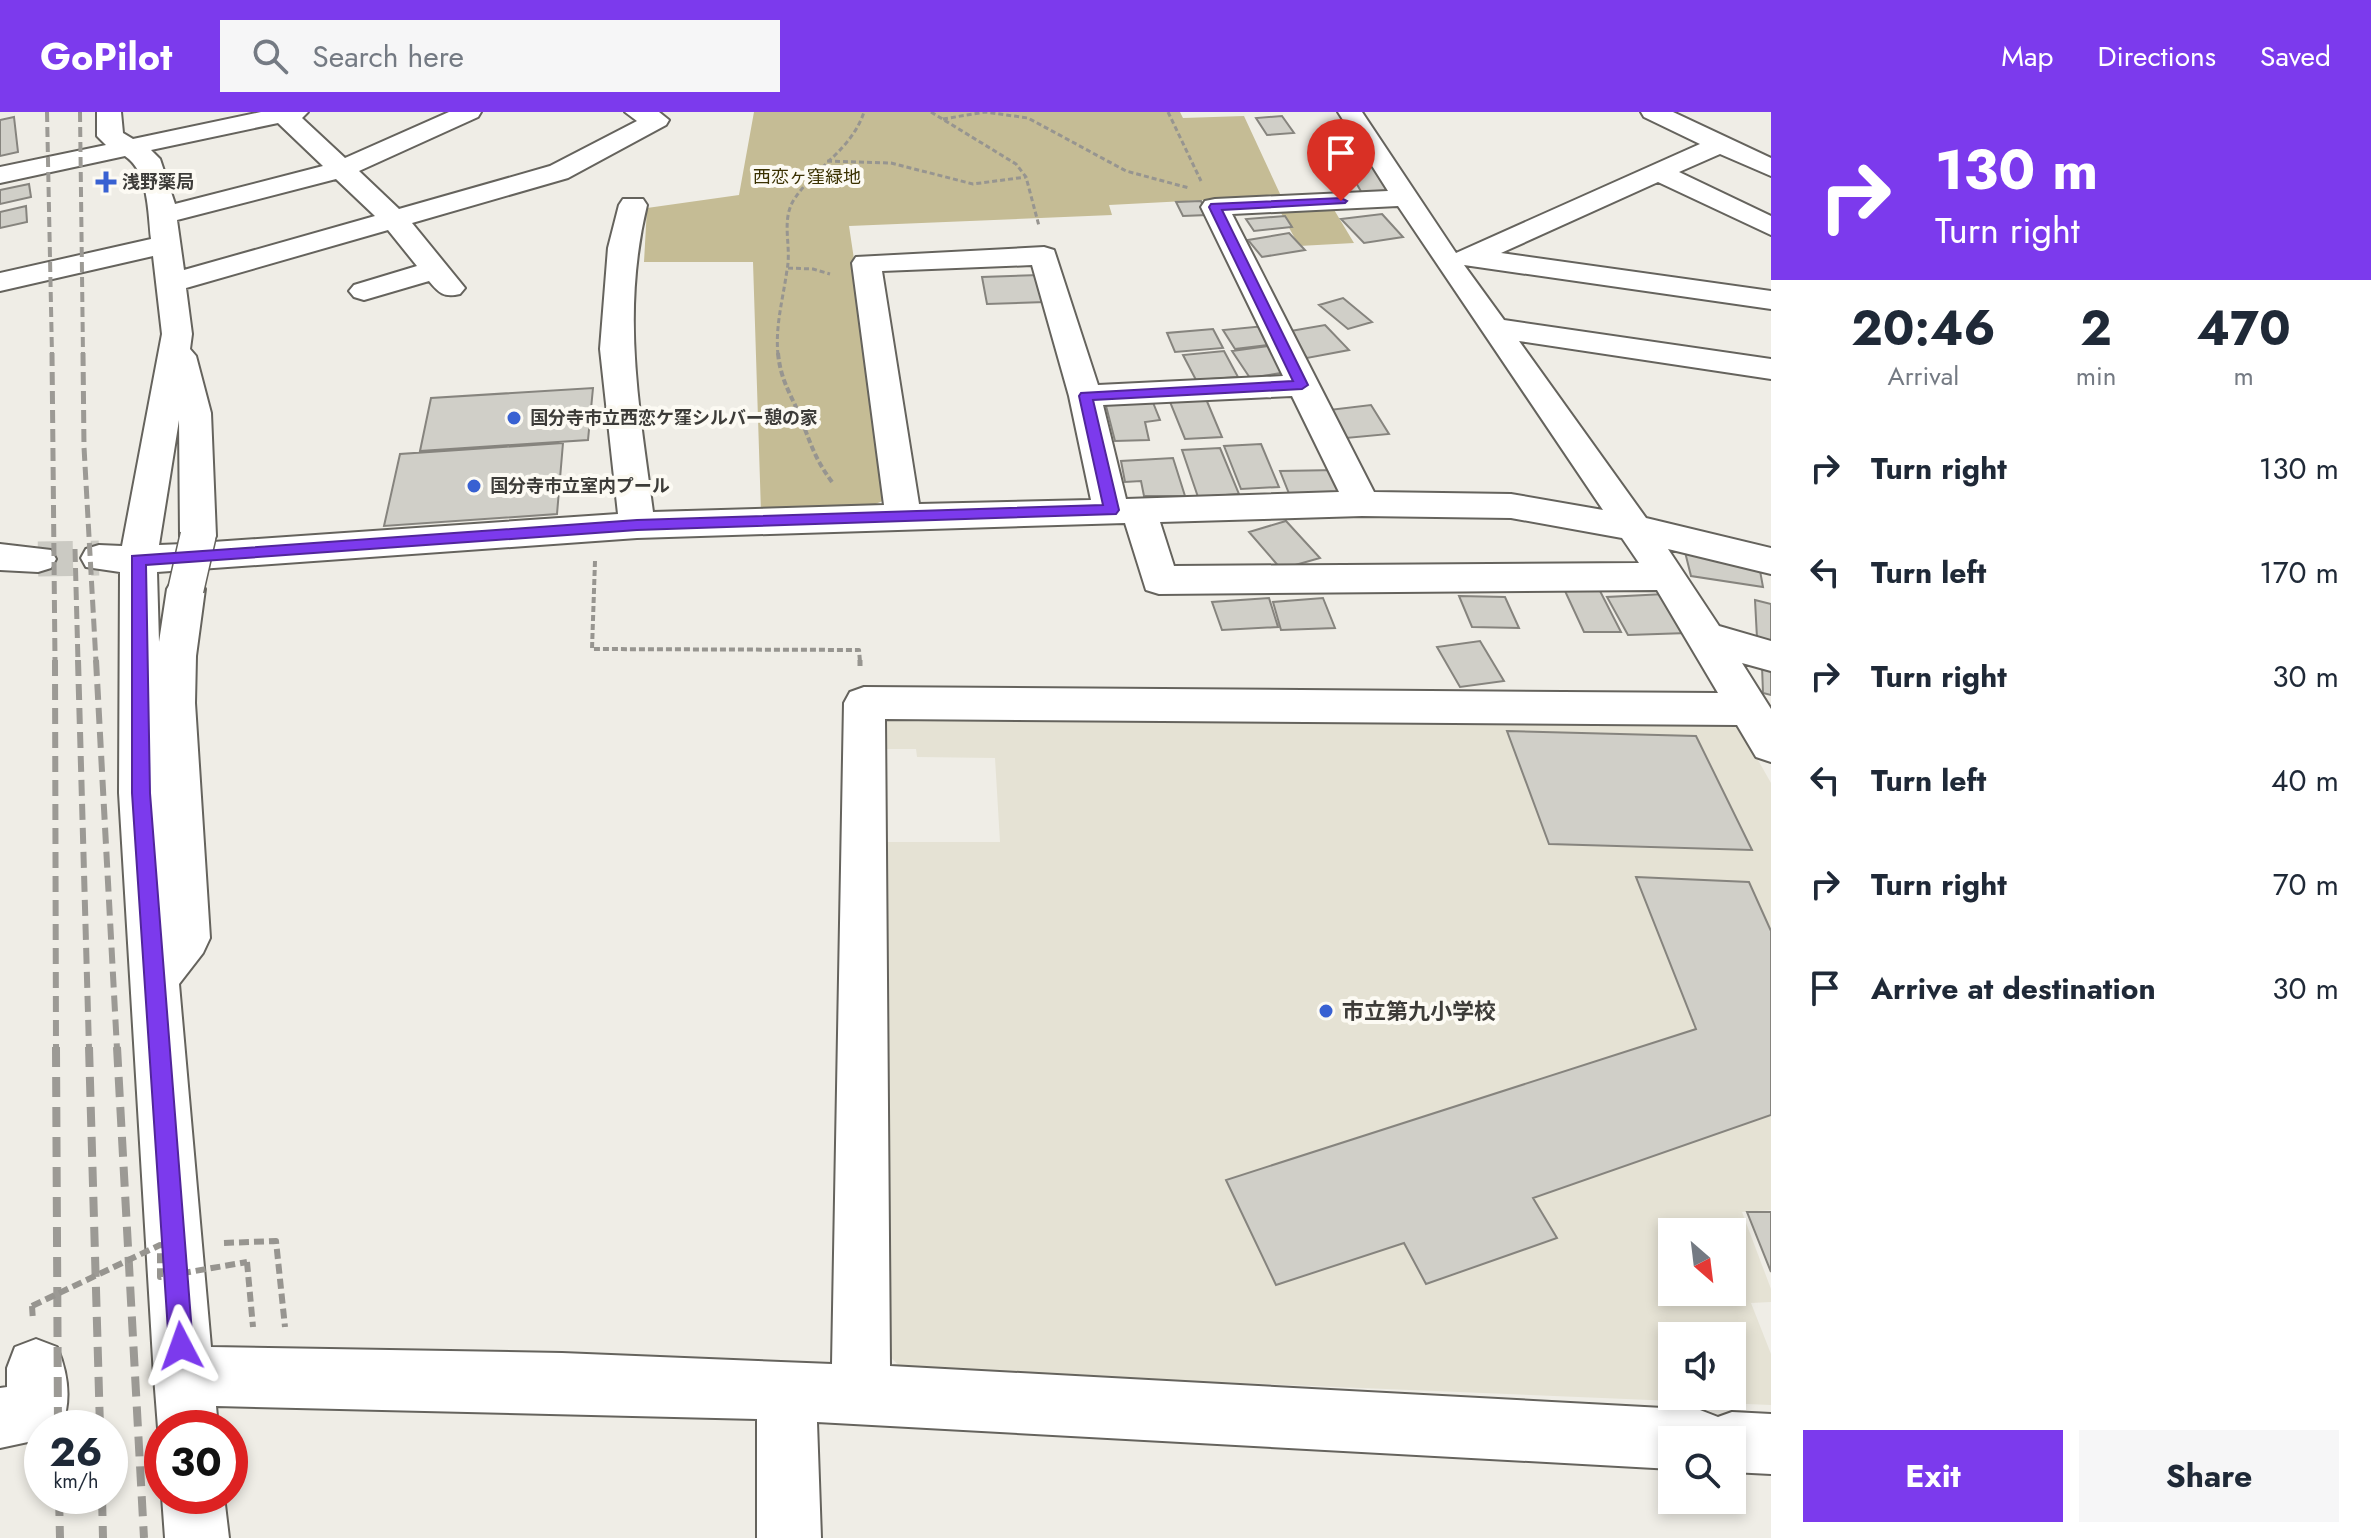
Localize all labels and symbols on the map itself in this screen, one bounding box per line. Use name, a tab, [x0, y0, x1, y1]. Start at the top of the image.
pin	[1307, 119, 1375, 201]
park label: 西恋ヶ窪緑地	[753, 164, 861, 190]
place label: 浅野薬局	[122, 169, 194, 195]
marker: 浅野薬局	[97, 173, 115, 191]
place label: 国分寺市立西恋ケ窪シルバー憩の家	[530, 405, 818, 431]
marker: 国分寺市立西恋ケ窪シルバー憩の家	[505, 409, 523, 427]
place label: 国分寺市立室内プール	[490, 473, 670, 499]
marker: 国分寺市立室内プール	[465, 477, 483, 495]
place label: 市立第九小学校	[1342, 995, 1496, 1027]
marker: 市立第九小学校	[1317, 1002, 1335, 1020]
north arrow	[1658, 1218, 1746, 1306]
position arrow	[139, 1304, 223, 1388]
speed limit sign: 30	[144, 1410, 248, 1514]

